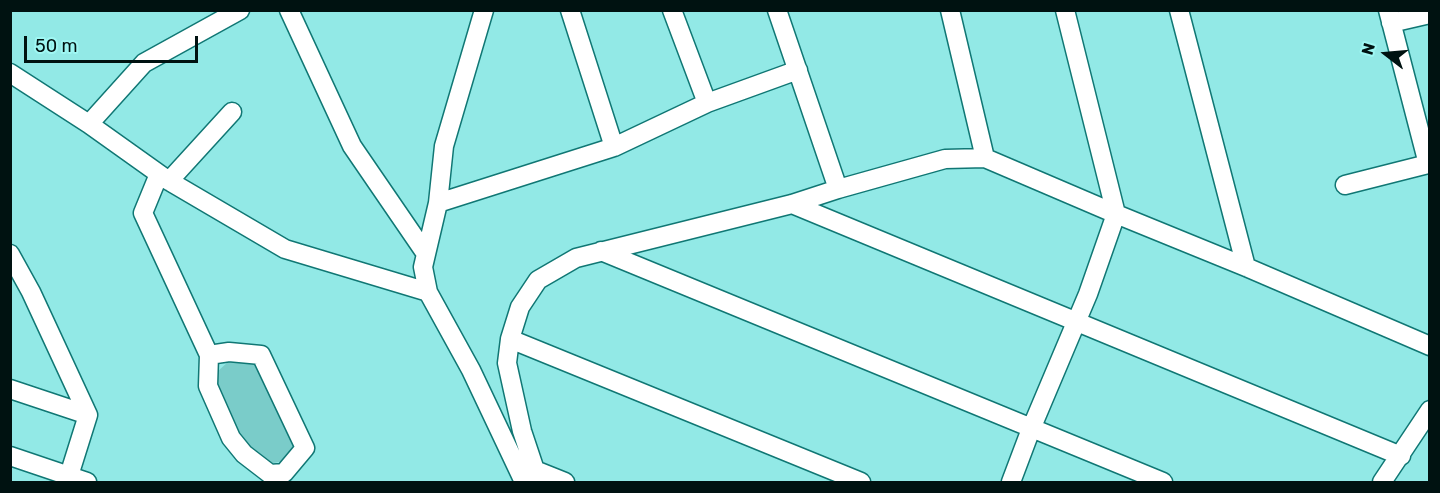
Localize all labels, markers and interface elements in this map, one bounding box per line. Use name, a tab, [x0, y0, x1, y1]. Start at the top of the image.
scale bar	[27, 24, 201, 62]
north arrow	[1356, 24, 1416, 84]
text: 50 m	[35, 35, 78, 57]
text: N	[1357, 41, 1379, 57]

